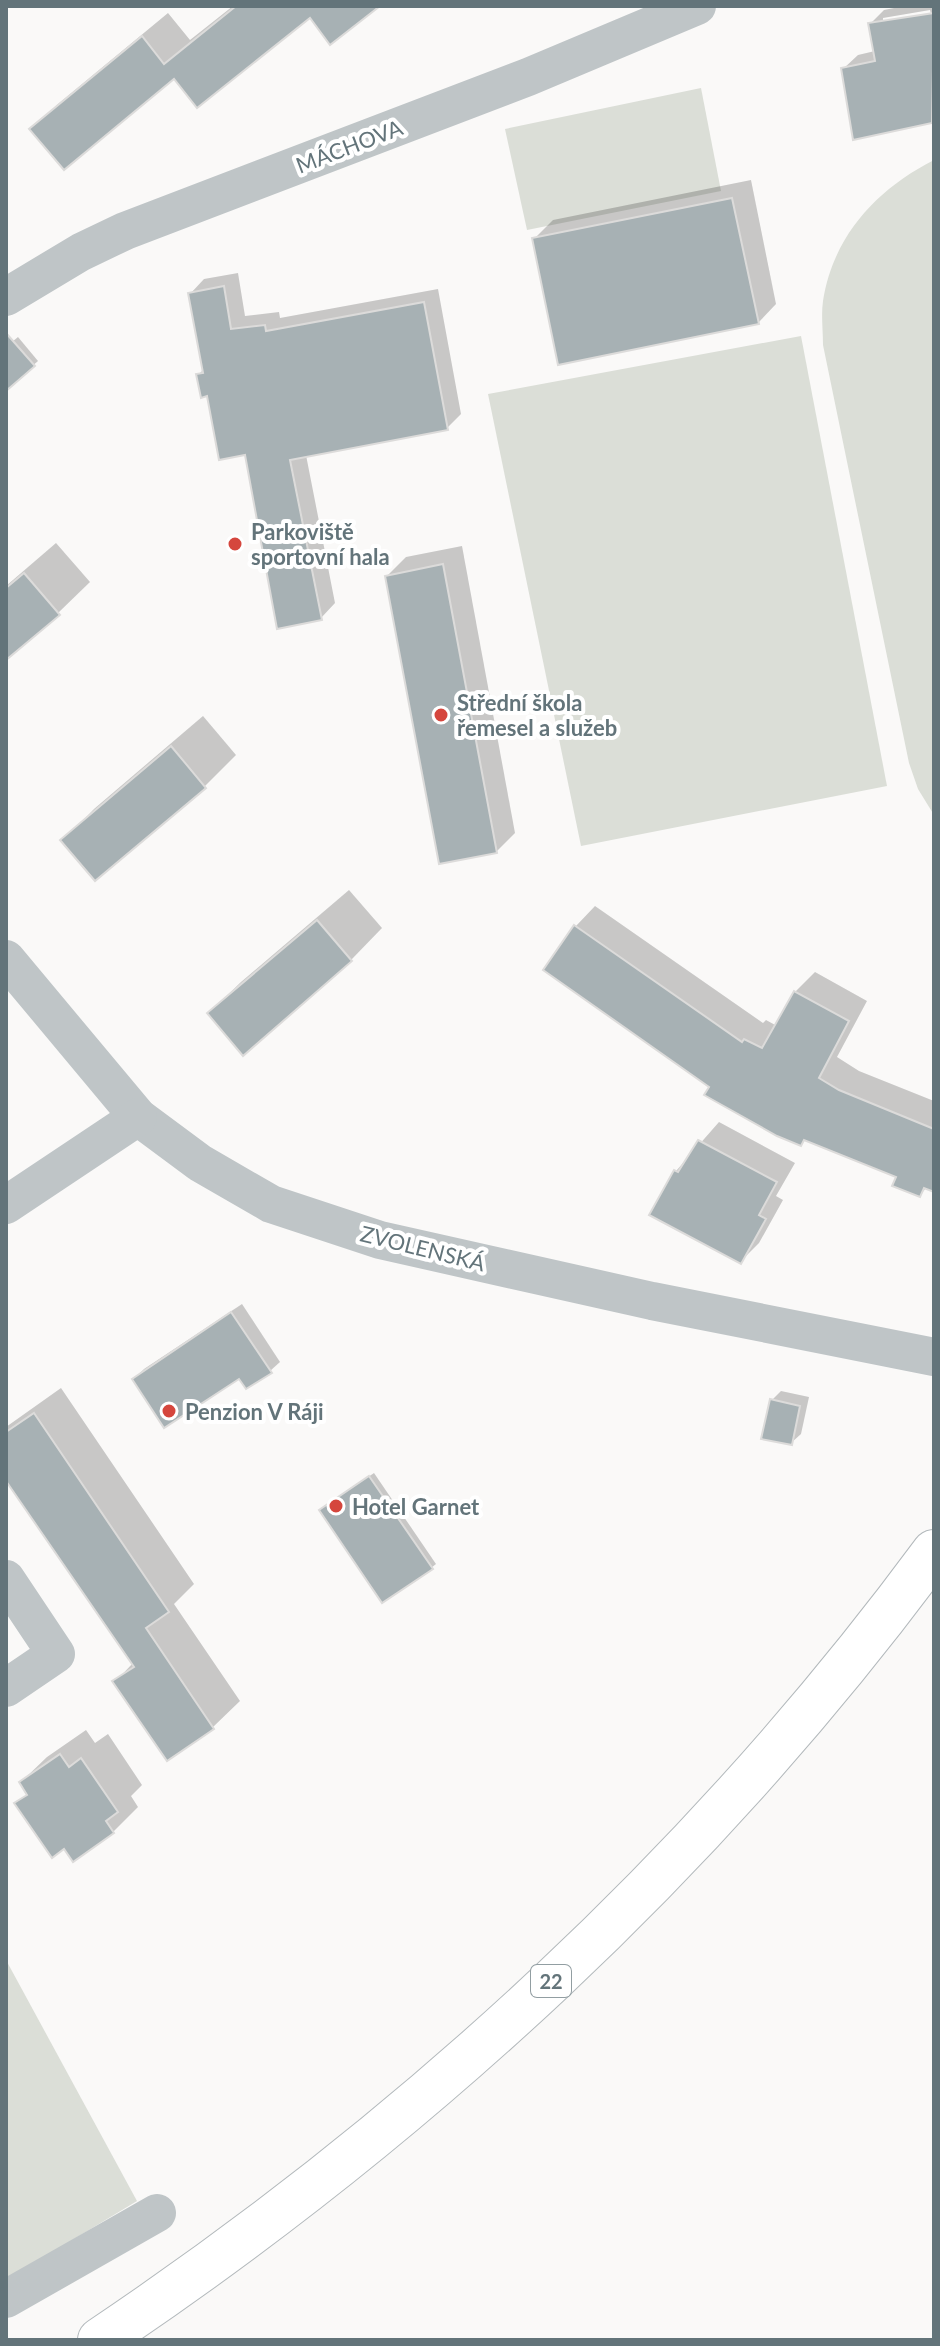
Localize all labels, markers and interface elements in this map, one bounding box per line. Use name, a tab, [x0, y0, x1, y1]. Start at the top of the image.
street label: MÁCHOVA	[292, 113, 406, 179]
place label: Parkoviště sportovní hala	[251, 518, 390, 570]
marker: Parkoviště sportovní hala	[226, 535, 244, 553]
place label: Střední škola řemesel a služeb	[457, 689, 617, 741]
marker: Střední škola řemesel a služeb	[432, 706, 450, 724]
street label: ZVOLENSKÁ	[358, 1219, 488, 1277]
place label: Penzion V Ráji	[185, 1398, 324, 1425]
marker: Penzion V Ráji	[160, 1402, 178, 1420]
place label: Hotel Garnet	[352, 1493, 480, 1520]
marker: Hotel Garnet	[327, 1497, 345, 1515]
road number: 22	[531, 1965, 571, 1997]

